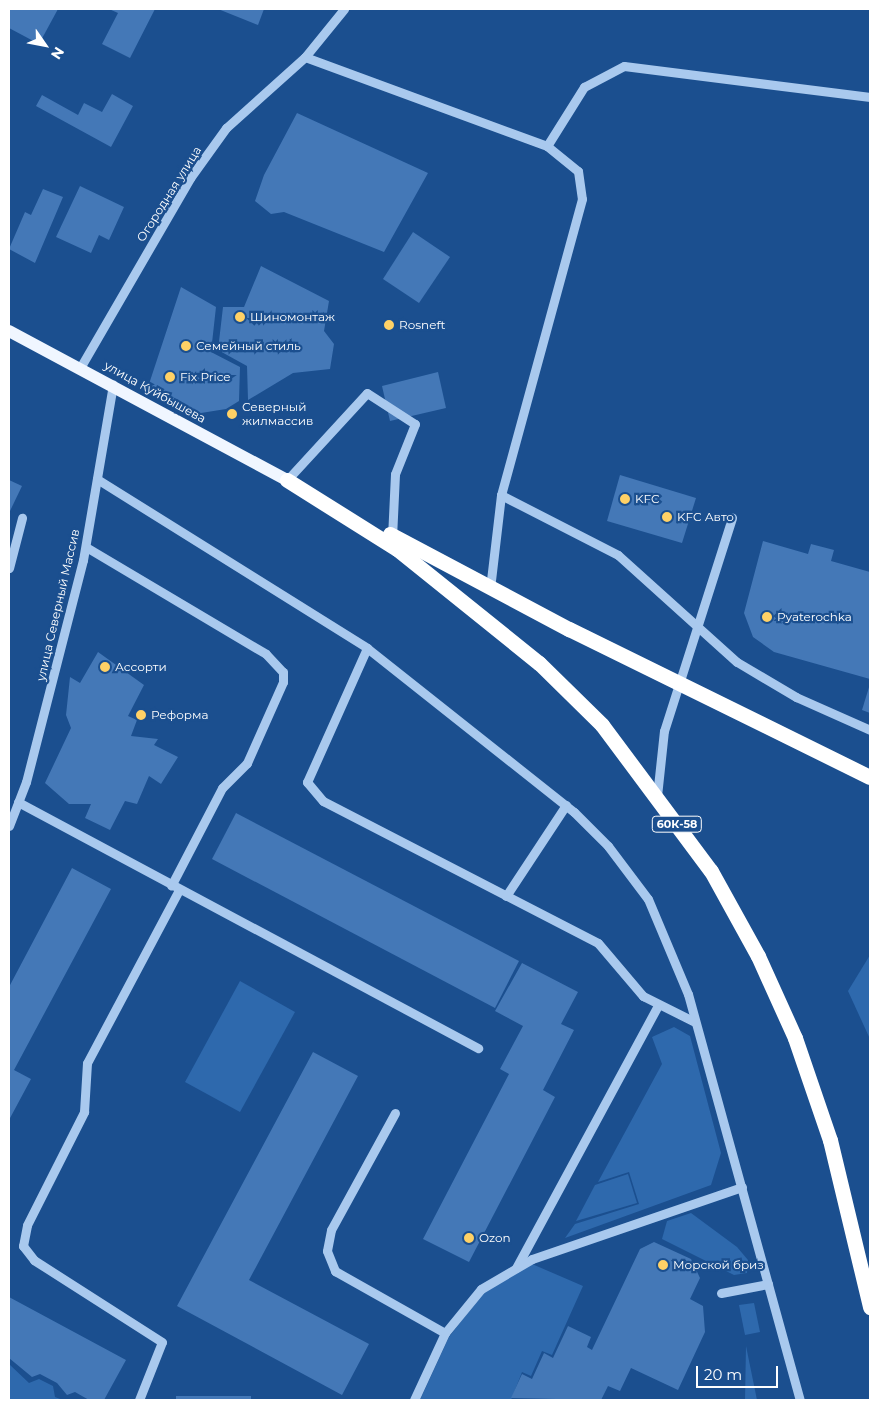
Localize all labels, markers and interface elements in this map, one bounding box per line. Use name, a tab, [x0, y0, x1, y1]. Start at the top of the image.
north arrow	[20, 20, 70, 70]
text: N	[47, 44, 68, 63]
street label: Огородная улица	[134, 144, 204, 244]
place label: Шиномонтаж	[250, 310, 335, 324]
marker: Шиномонтаж	[234, 311, 246, 323]
place label: Rosneft	[399, 318, 445, 332]
marker: Rosneft	[383, 319, 395, 331]
place label: Семейный стиль	[196, 339, 301, 353]
marker: Семейный стиль	[180, 340, 192, 352]
street label: улица Куйбышева	[102, 358, 208, 426]
place label: Fix Price	[180, 370, 231, 384]
marker: Fix Price	[164, 371, 176, 383]
place label: Северный жилмассив	[242, 400, 313, 428]
marker: Северный жилмассив	[226, 408, 238, 420]
place label: KFC	[635, 492, 660, 506]
marker: KFC	[619, 493, 631, 505]
place label: KFC Авто	[677, 510, 734, 524]
marker: KFC Авто	[661, 511, 673, 523]
street label: улица Северный Массив	[33, 528, 83, 682]
place label: Pyaterochka	[777, 610, 852, 624]
marker: Pyaterochka	[761, 611, 773, 623]
place label: Ассорти	[115, 660, 167, 674]
marker: Ассорти	[99, 661, 111, 673]
place label: Реформа	[151, 708, 209, 722]
marker: Реформа	[135, 709, 147, 721]
road number: 60К-58	[651, 816, 703, 832]
place label: Ozon	[479, 1231, 511, 1245]
marker: Ozon	[463, 1232, 475, 1244]
place label: Морской бриз	[673, 1258, 764, 1272]
marker: Морской бриз	[657, 1259, 669, 1271]
scale bar	[699, 1356, 782, 1388]
text: 20 m	[704, 1365, 742, 1384]

